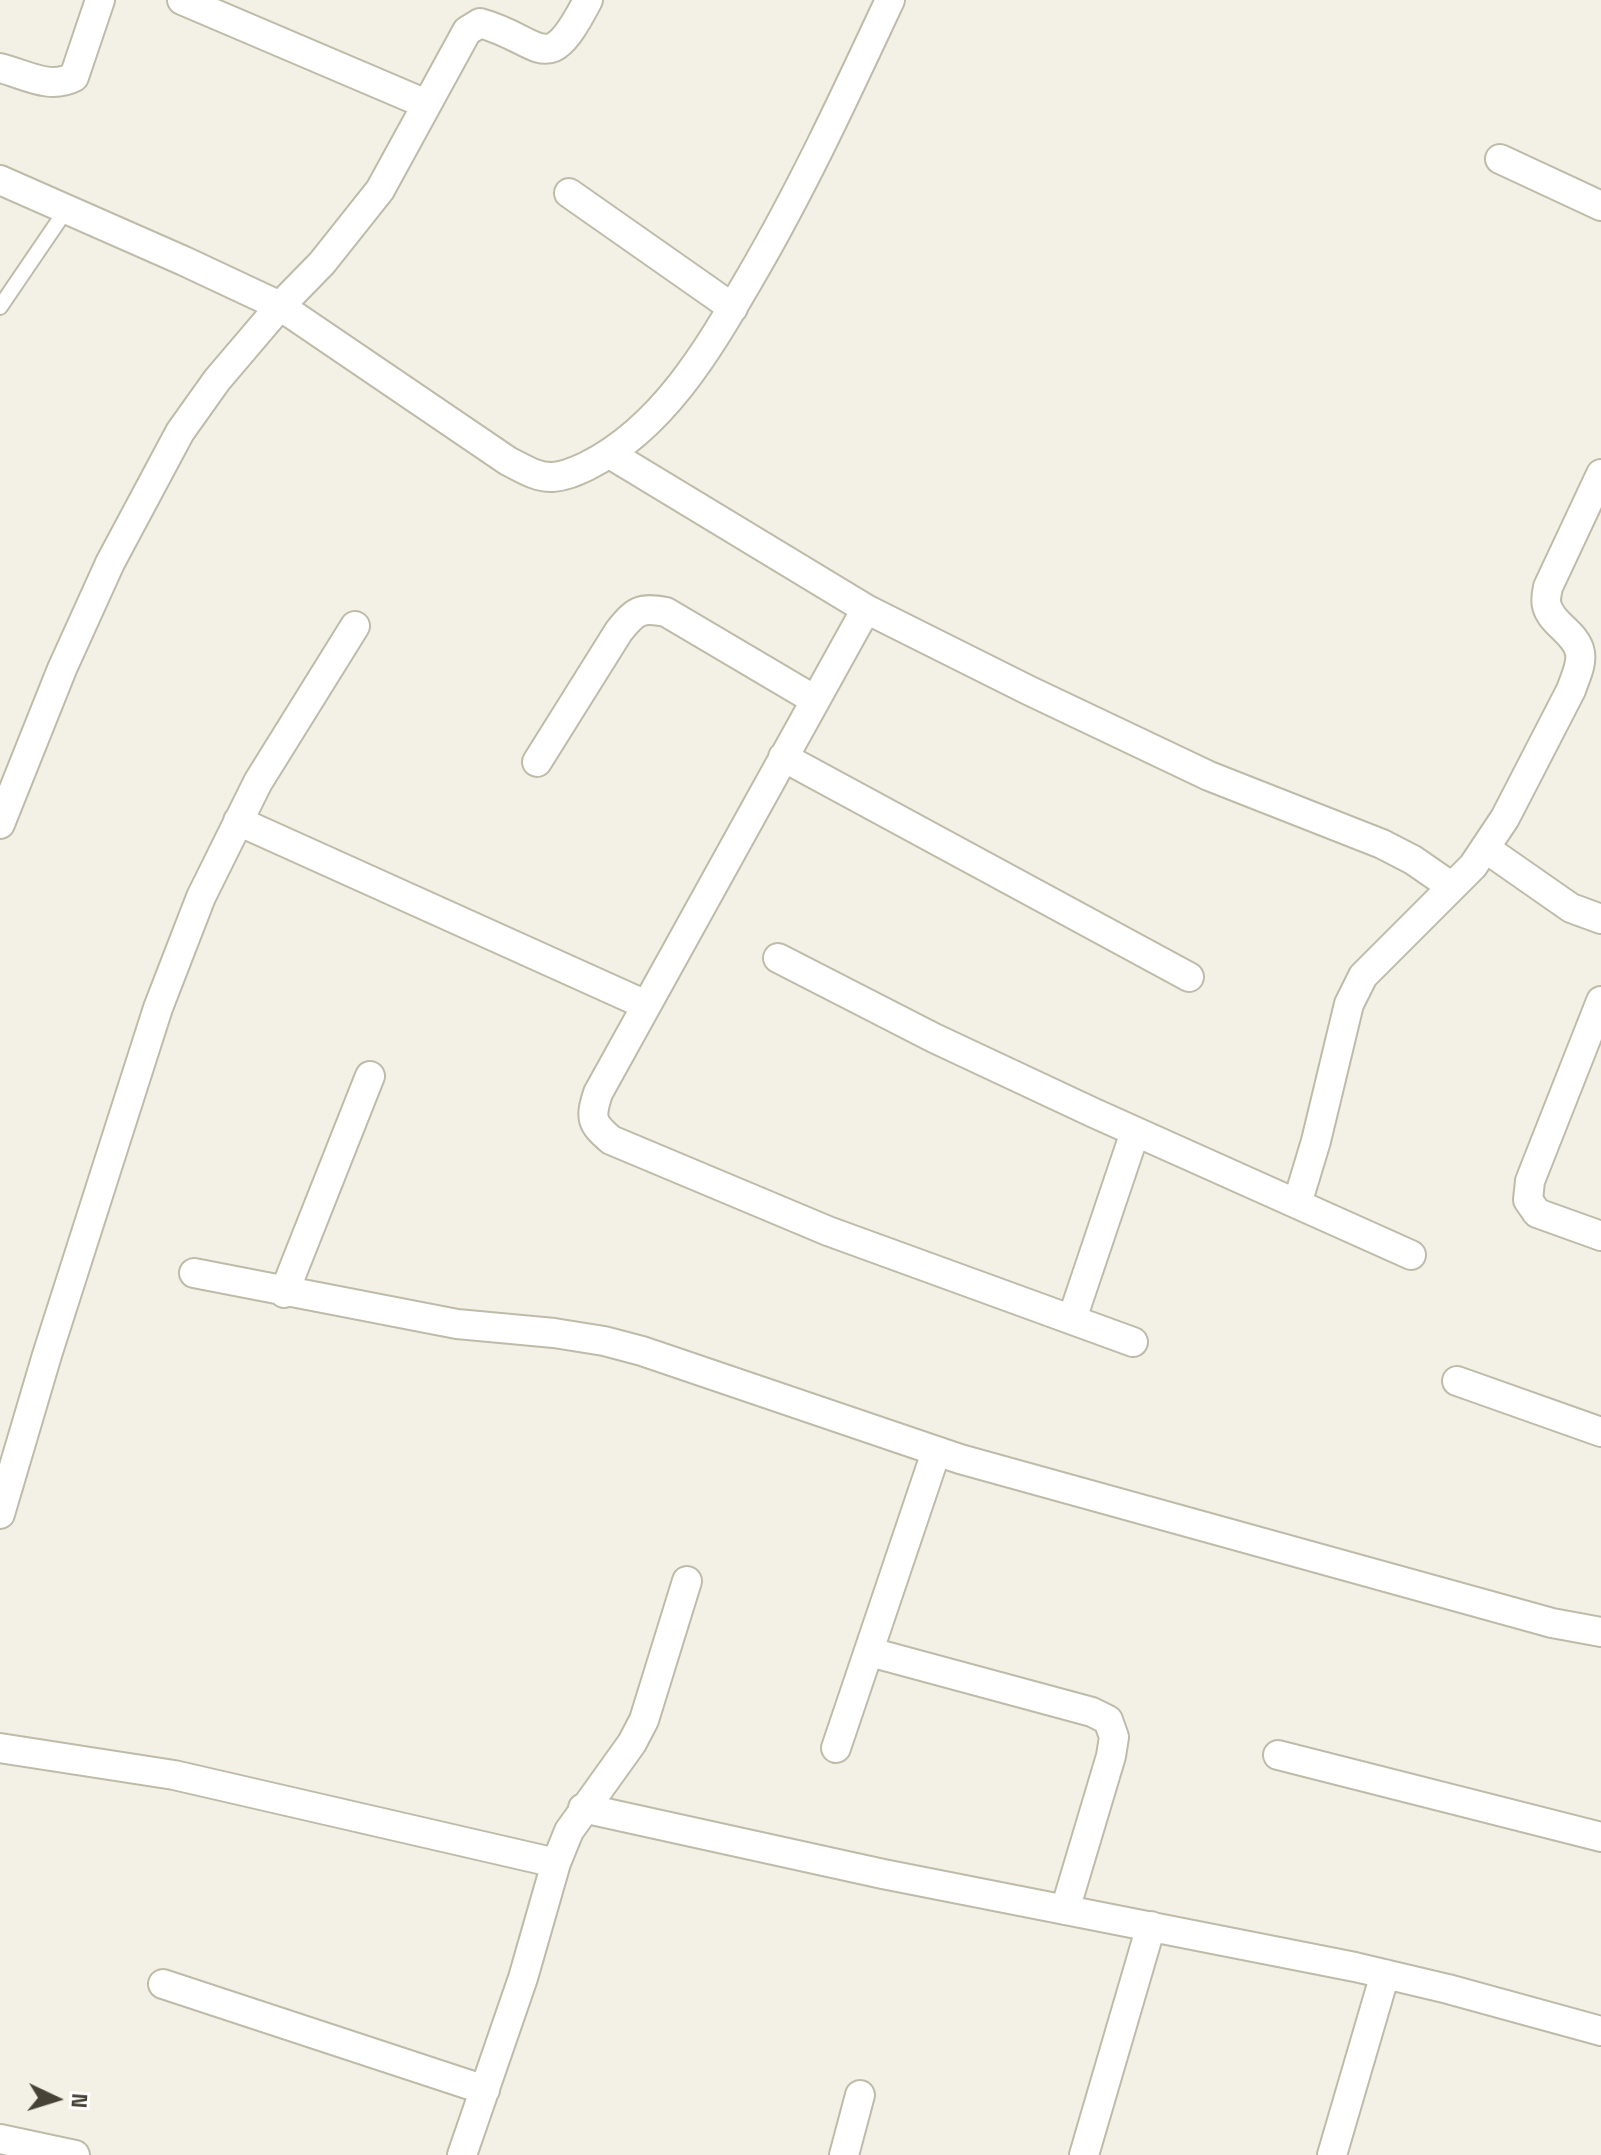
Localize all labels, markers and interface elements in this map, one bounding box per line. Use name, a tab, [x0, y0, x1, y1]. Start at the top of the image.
north arrow	[16, 2059, 96, 2139]
text: N	[65, 2092, 94, 2109]

